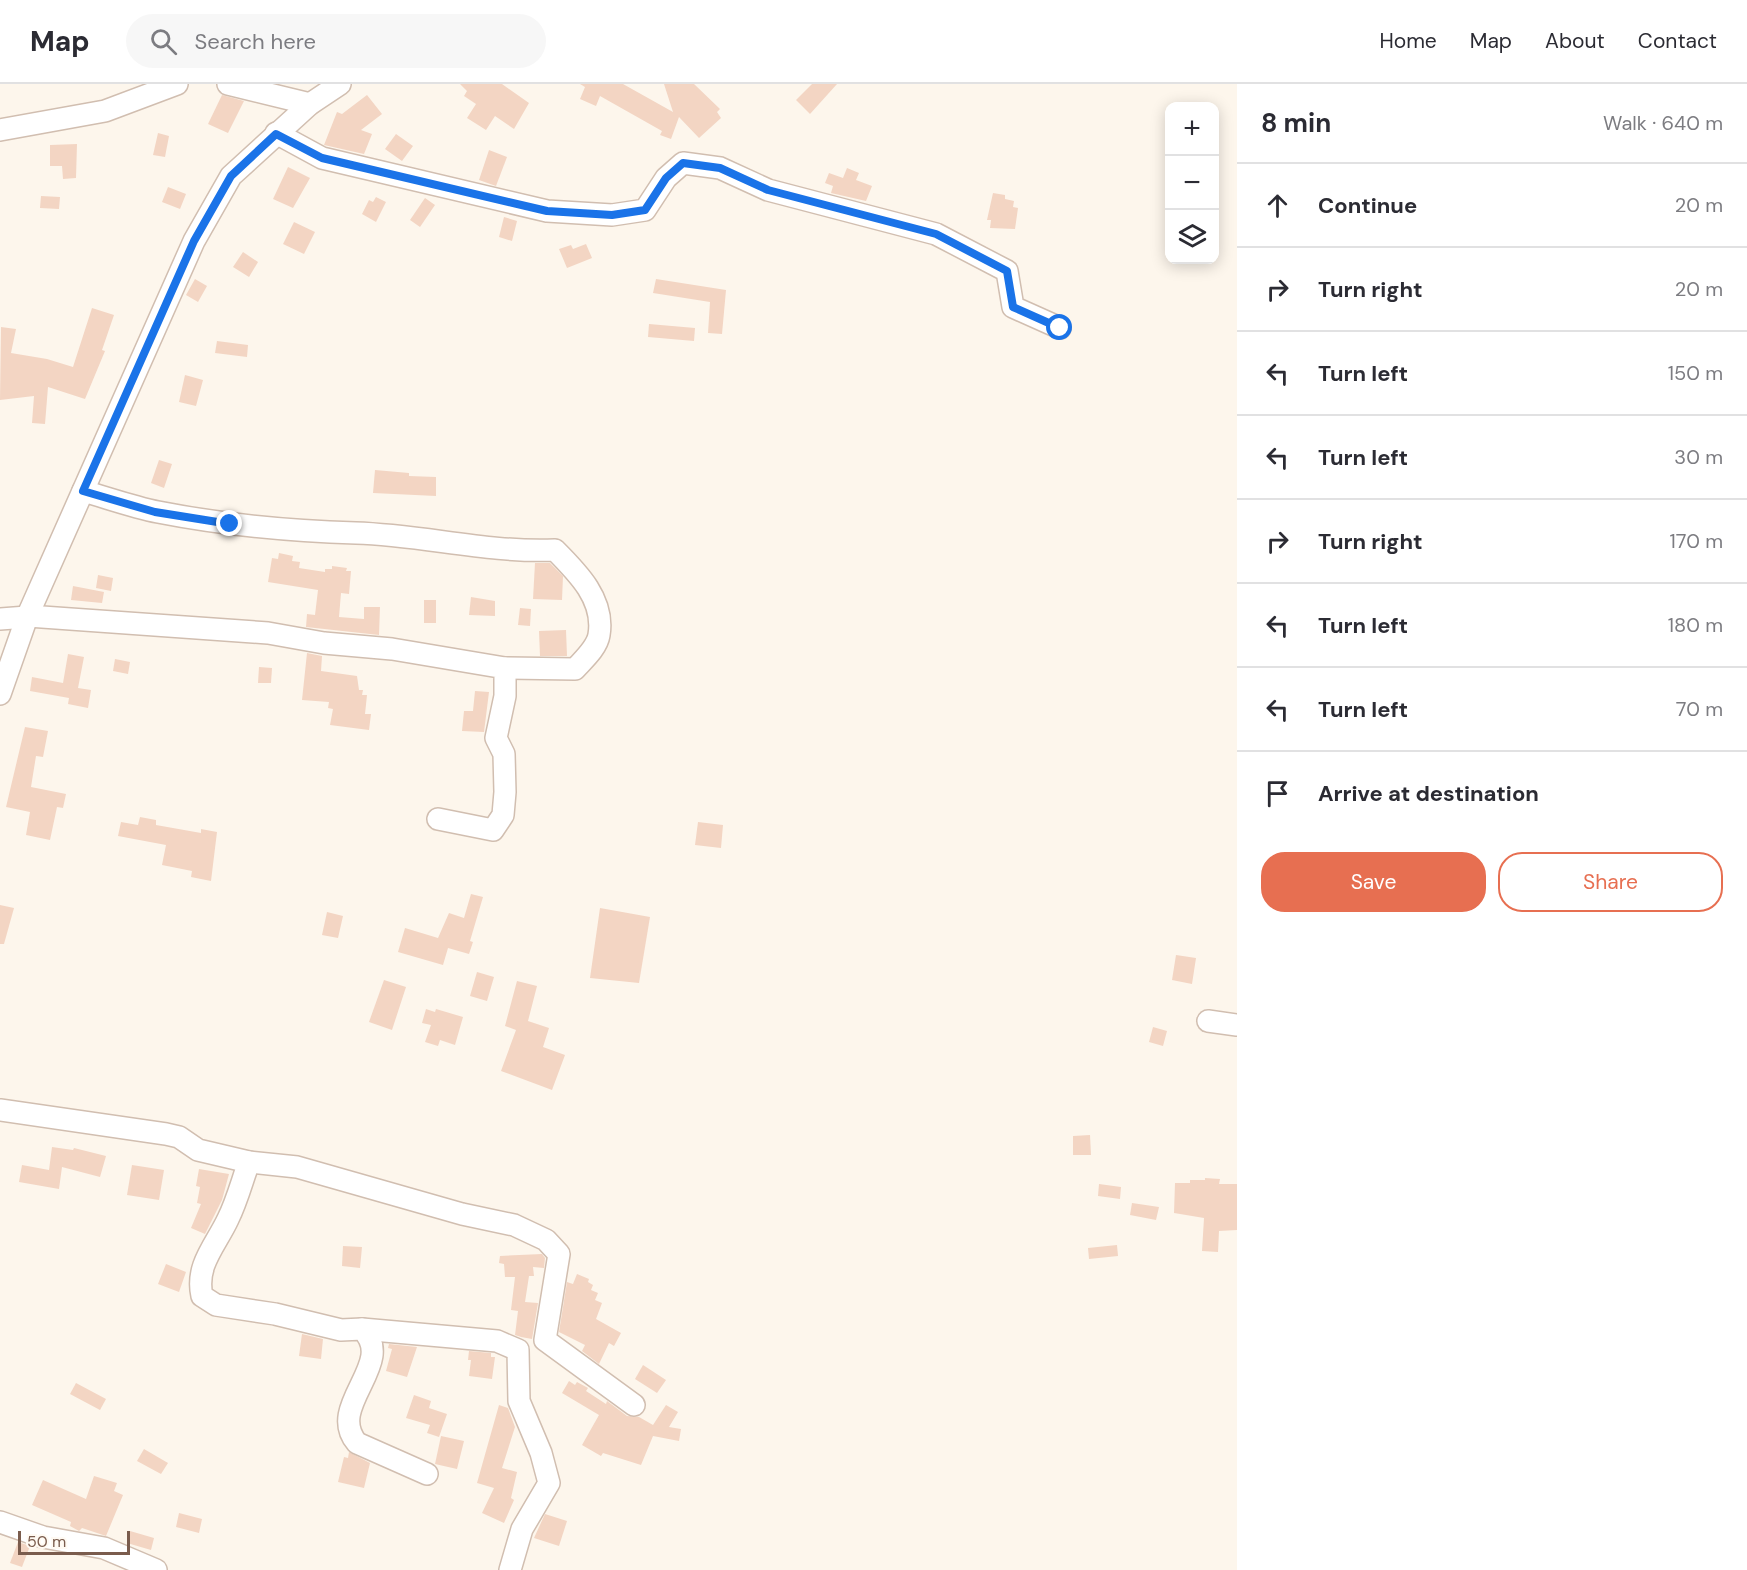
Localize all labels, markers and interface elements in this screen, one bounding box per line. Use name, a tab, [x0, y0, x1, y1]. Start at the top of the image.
search box	[126, 14, 546, 68]
text: Map	[30, 23, 90, 60]
icon: search	[147, 25, 180, 58]
text: Search here	[195, 27, 316, 56]
text: Home	[1379, 27, 1437, 55]
text: Map	[1470, 27, 1512, 55]
text: About	[1545, 27, 1605, 55]
text: Contact	[1638, 27, 1717, 55]
map controls	[1165, 102, 1219, 264]
button: +	[1165, 102, 1219, 156]
text: 8 min	[1261, 106, 1331, 140]
text: Walk · 640 m	[1603, 110, 1723, 136]
button: −	[1165, 156, 1219, 210]
icon: ahead	[1261, 189, 1294, 222]
text: Continue	[1318, 191, 1417, 220]
text: 20 m	[1675, 192, 1723, 218]
button: layers	[1165, 210, 1219, 264]
icon: right	[1261, 273, 1294, 306]
text: Turn right	[1318, 275, 1423, 304]
text: 20 m	[1675, 276, 1723, 302]
route start	[1046, 314, 1072, 340]
icon: left	[1261, 357, 1294, 390]
text: Turn left	[1318, 359, 1408, 388]
text: 150 m	[1668, 360, 1723, 386]
icon: left	[1261, 441, 1294, 474]
text: Turn left	[1318, 443, 1408, 472]
text: 30 m	[1674, 444, 1723, 470]
route end	[216, 510, 242, 536]
icon: right	[1261, 525, 1294, 558]
text: Turn right	[1318, 527, 1423, 556]
text: 170 m	[1670, 528, 1723, 554]
icon: left	[1261, 609, 1294, 642]
text: Turn left	[1318, 611, 1408, 640]
text: 180 m	[1668, 612, 1723, 638]
icon: left	[1261, 693, 1294, 726]
text: Turn left	[1318, 695, 1408, 724]
text: 70 m	[1676, 696, 1723, 722]
icon: arrive	[1261, 777, 1294, 810]
text: Arrive at destination	[1318, 779, 1539, 808]
button: Save	[1261, 852, 1486, 912]
button: Share	[1498, 852, 1723, 912]
scale bar	[18, 1528, 130, 1556]
text: 50 m	[27, 1531, 66, 1552]

